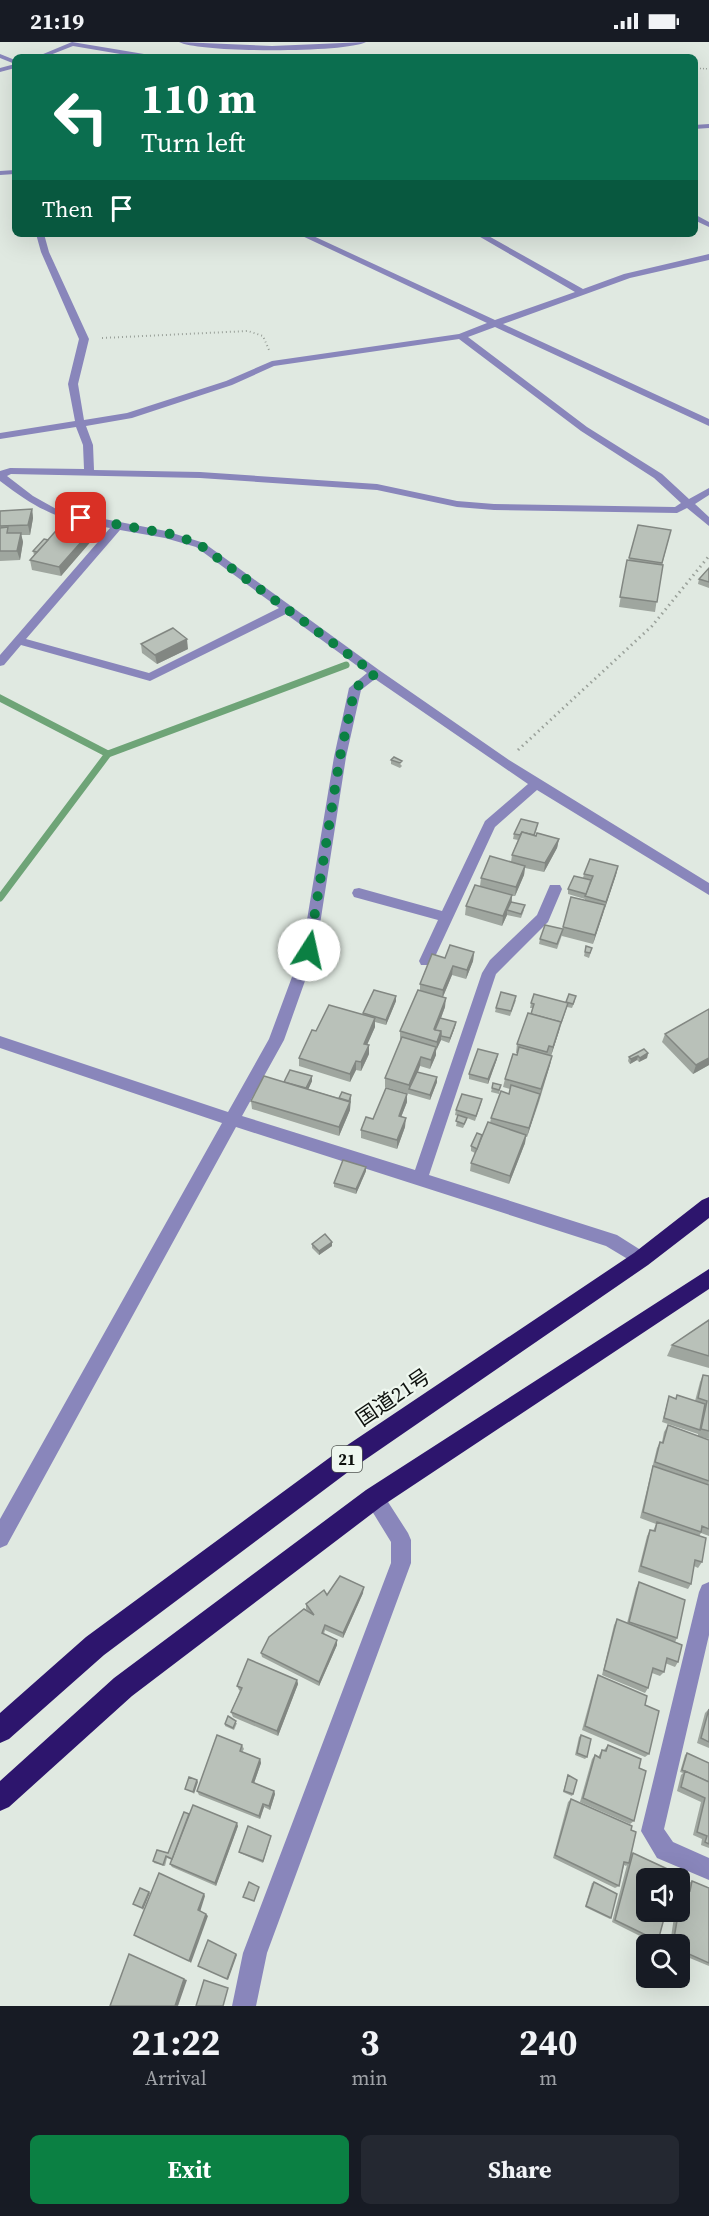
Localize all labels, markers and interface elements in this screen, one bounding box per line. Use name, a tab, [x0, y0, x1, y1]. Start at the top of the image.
text: 21:19	[30, 6, 84, 36]
text: 110 m	[141, 69, 256, 127]
icon: left	[42, 78, 120, 156]
text: Turn left	[141, 124, 245, 161]
icon: arrive	[105, 192, 138, 225]
text: Then	[42, 194, 93, 224]
pin	[55, 492, 106, 543]
icon: arrive	[64, 501, 97, 534]
position arrow	[277, 918, 341, 982]
street label: 国道21号	[350, 1361, 436, 1433]
road number: 21	[332, 1446, 362, 1472]
map controls	[636, 1868, 690, 1988]
button: sound	[636, 1868, 690, 1922]
button: search	[636, 1934, 690, 1988]
text: 21:22	[131, 2018, 220, 2067]
text: 3	[360, 2018, 379, 2067]
text: 240	[519, 2018, 578, 2067]
text: Arrival	[145, 2064, 207, 2092]
text: min	[352, 2064, 388, 2092]
text: m	[539, 2064, 557, 2092]
button: Exit	[30, 2135, 349, 2204]
button: Share	[361, 2135, 679, 2204]

